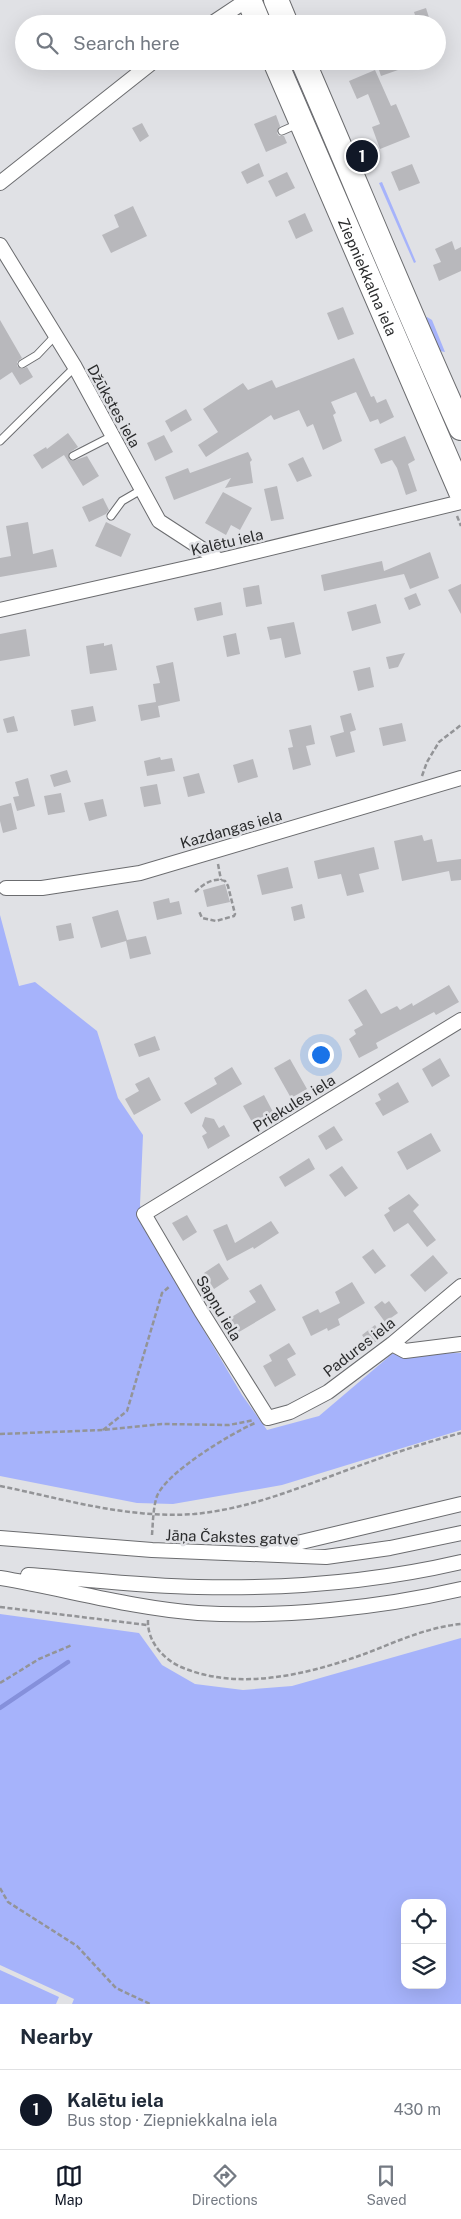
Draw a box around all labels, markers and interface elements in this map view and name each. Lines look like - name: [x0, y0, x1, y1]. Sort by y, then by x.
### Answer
- search box: [15, 15, 446, 70]
- icon: search: [33, 29, 61, 57]
- text: Search here: [73, 32, 180, 54]
- pin: 1: [346, 137, 378, 175]
- street label: Ziepniekkalna iela: [335, 215, 401, 338]
- street label: Džūkstes iela: [84, 362, 144, 450]
- street label: Kalētu iela: [189, 525, 265, 559]
- street label: Kazdangas iela: [178, 806, 284, 852]
- your location: [308, 1042, 334, 1068]
- street label: Priekules iela: [250, 1071, 338, 1135]
- street label: Sapņu iela: [193, 1272, 245, 1344]
- street label: Padures iela: [320, 1314, 398, 1380]
- street label: Jāņa Čakstes gatve: [165, 1526, 299, 1548]
- map controls: [401, 1899, 446, 1989]
- button: locate: [401, 1899, 446, 1944]
- button: layers: [401, 1944, 446, 1989]
- text: Nearby: [20, 2024, 93, 2049]
- text: Kalētu iela: [67, 2089, 164, 2111]
- text: 1: [33, 2100, 39, 2119]
- text: 430 m: [393, 2100, 441, 2119]
- text: Bus stop · Ziepniekkalna iela: [67, 2111, 277, 2130]
- tab: Map: [54, 2162, 83, 2208]
- tab: Directions: [192, 2162, 258, 2208]
- tab: Saved: [366, 2162, 407, 2208]

